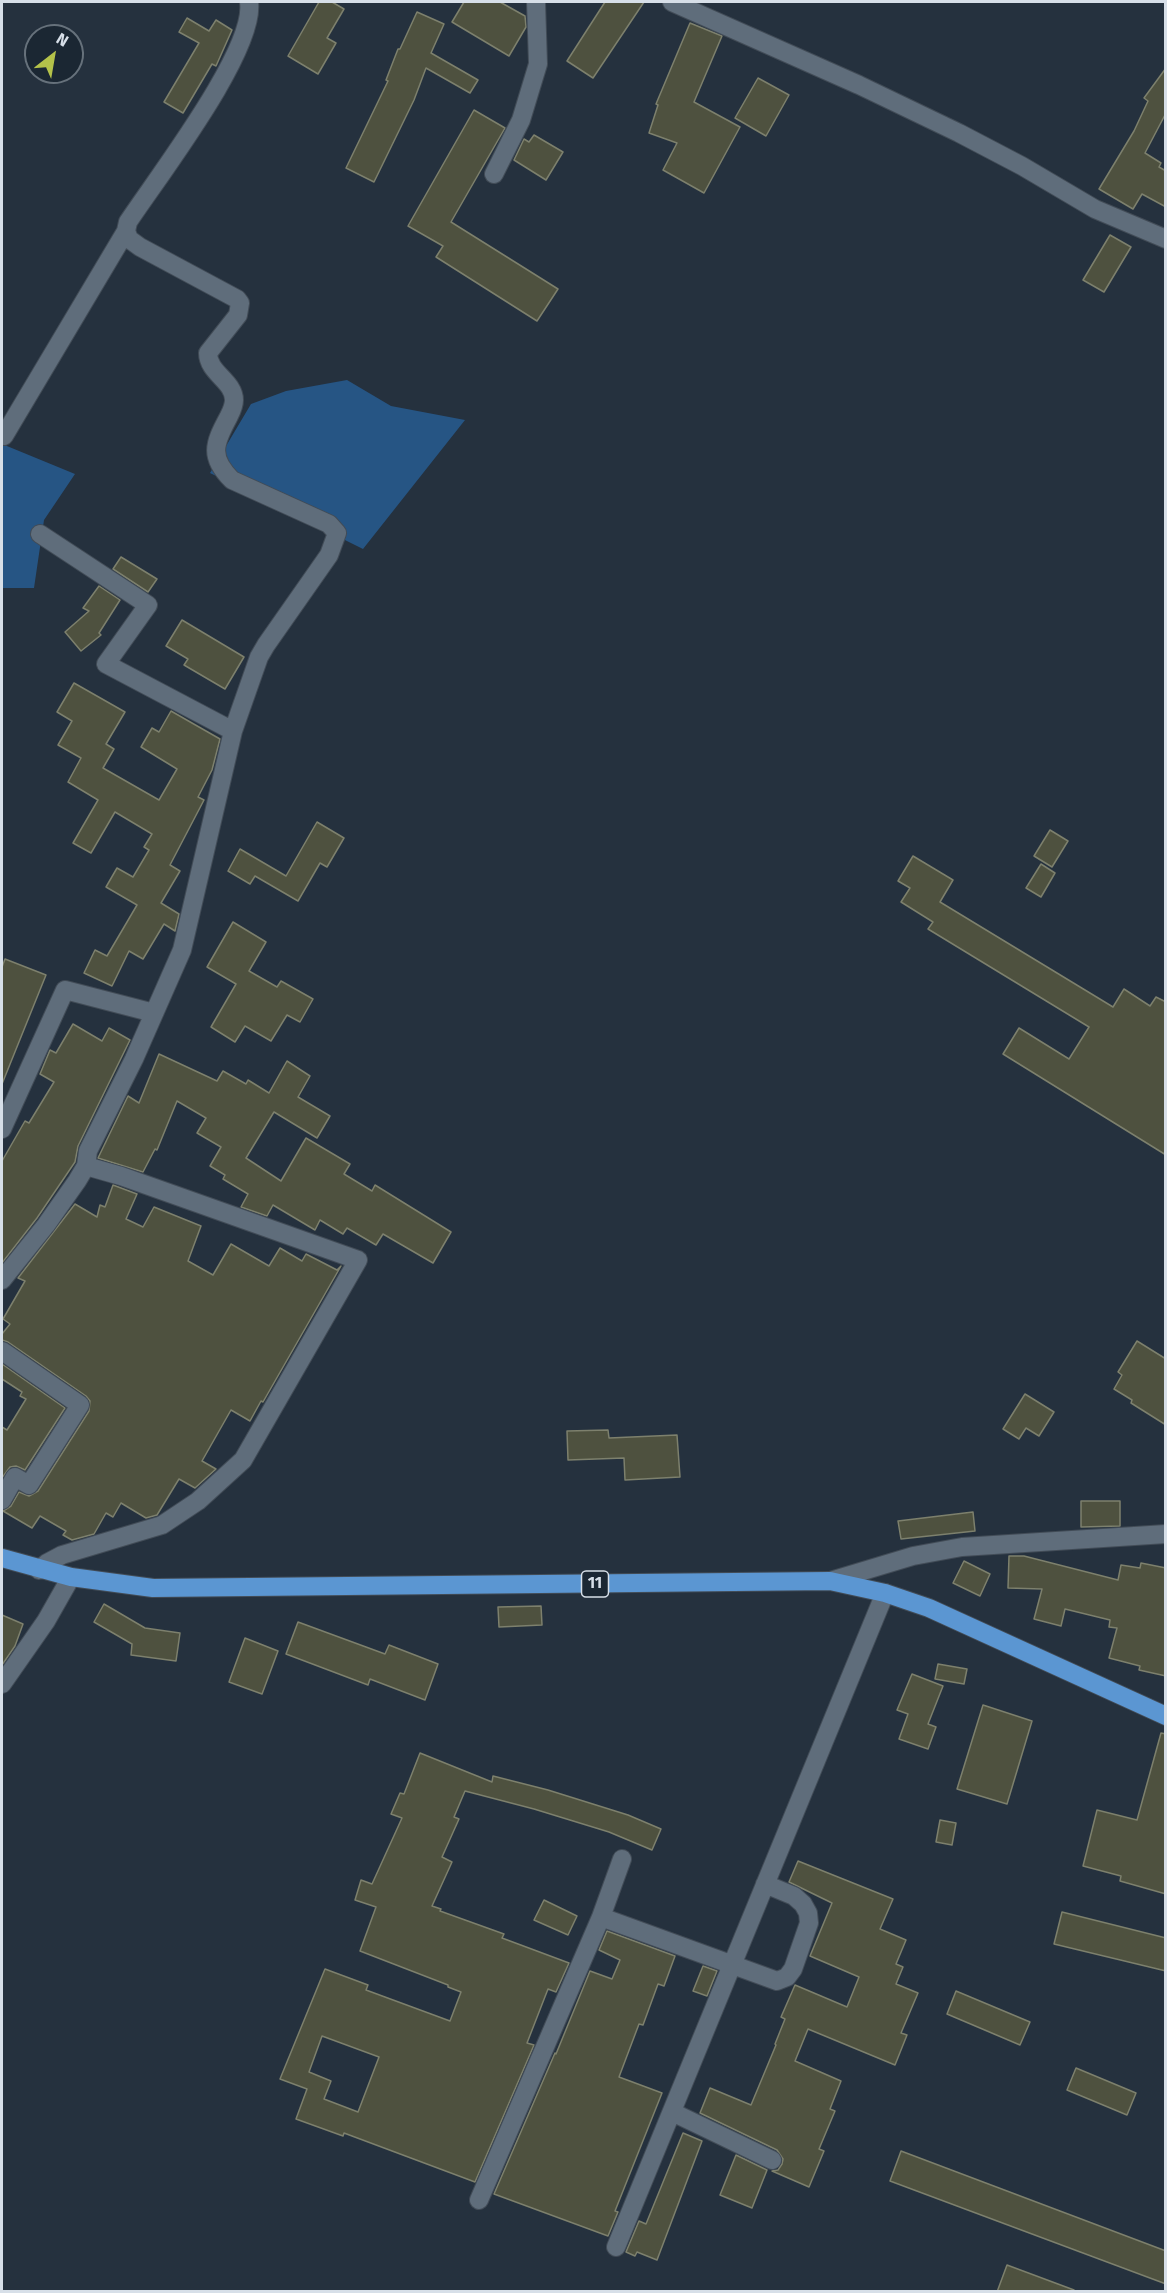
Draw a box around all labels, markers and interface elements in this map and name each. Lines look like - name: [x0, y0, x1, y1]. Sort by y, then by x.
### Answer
- north arrow: [24, 24, 84, 84]
- text: N: [53, 29, 72, 51]
- road number: 11: [582, 1571, 608, 1597]

